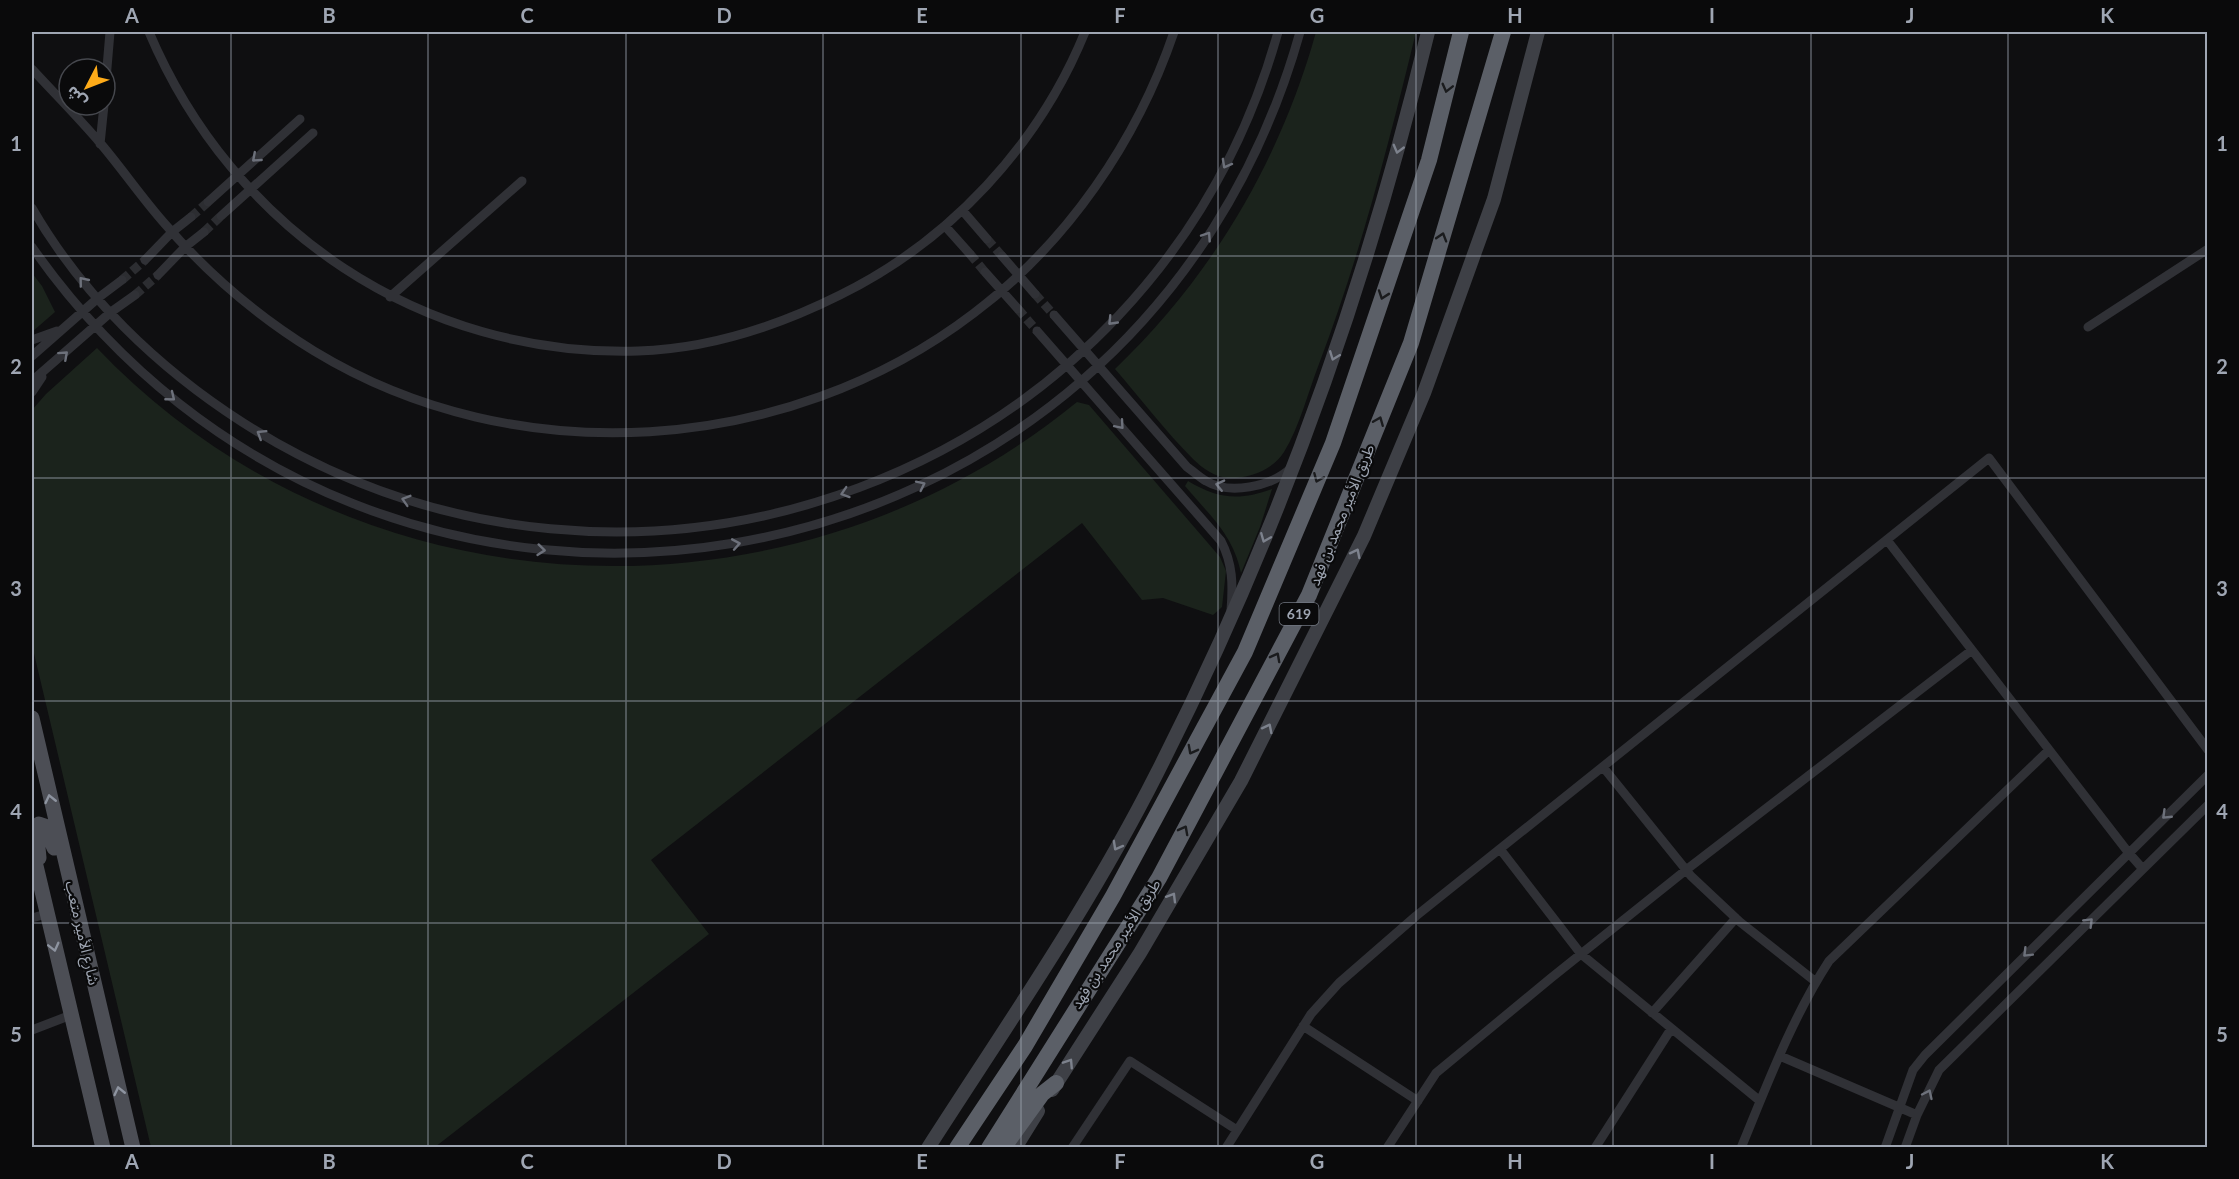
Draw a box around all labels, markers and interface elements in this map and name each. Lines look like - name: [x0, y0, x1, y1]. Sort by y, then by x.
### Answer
- text: A: [124, 3, 139, 27]
- text: B: [322, 3, 336, 27]
- text: C: [520, 3, 534, 27]
- text: D: [716, 3, 732, 27]
- text: E: [916, 3, 928, 27]
- text: F: [1114, 3, 1126, 27]
- text: G: [1310, 3, 1324, 27]
- text: H: [1507, 3, 1523, 27]
- text: I: [1709, 3, 1715, 27]
- text: J: [1906, 3, 1914, 27]
- text: K: [2100, 3, 2114, 27]
- north arrow: [57, 57, 117, 117]
- text: ش: [61, 82, 91, 112]
- one-way arrow: [1441, 83, 1454, 93]
- text: 1: [10, 131, 22, 155]
- text: 1: [2216, 131, 2228, 155]
- one-way arrow: [1392, 144, 1405, 154]
- one-way arrow: [252, 151, 263, 162]
- one-way arrow: [1222, 157, 1233, 168]
- one-way arrow: [1200, 232, 1211, 243]
- one-way arrow: [1435, 232, 1447, 243]
- one-way arrow: [79, 277, 90, 288]
- one-way arrow: [1378, 289, 1391, 300]
- one-way arrow: [1109, 314, 1120, 325]
- one-way arrow: [1329, 350, 1342, 360]
- one-way arrow: [57, 351, 68, 362]
- text: 2: [10, 354, 22, 378]
- text: 2: [2216, 354, 2228, 378]
- one-way arrow: [164, 390, 175, 401]
- one-way arrow: [1372, 417, 1384, 428]
- one-way arrow: [1112, 418, 1123, 429]
- one-way arrow: [257, 430, 267, 442]
- street label: طريق الأمير محمد بن فهد: [1305, 441, 1379, 589]
- one-way arrow: [1313, 472, 1325, 483]
- one-way arrow: [915, 480, 926, 492]
- one-way arrow: [1216, 480, 1226, 493]
- one-way arrow: [840, 486, 851, 498]
- one-way arrow: [401, 495, 412, 507]
- one-way arrow: [1260, 531, 1272, 542]
- one-way arrow: [731, 538, 740, 550]
- one-way arrow: [537, 543, 546, 556]
- one-way arrow: [1348, 549, 1360, 560]
- text: 3: [10, 576, 22, 600]
- text: 3: [2216, 576, 2228, 600]
- road number: 619: [1280, 603, 1318, 625]
- one-way arrow: [1269, 653, 1280, 664]
- one-way arrow: [1261, 723, 1272, 734]
- one-way arrow: [1188, 744, 1199, 754]
- one-way arrow: [45, 794, 58, 804]
- text: 4: [10, 799, 22, 823]
- text: 4: [2216, 799, 2228, 823]
- one-way arrow: [2162, 808, 2173, 819]
- one-way arrow: [1177, 825, 1189, 836]
- one-way arrow: [1113, 840, 1124, 850]
- street label: طريق الأمير محمد بن فهد: [1067, 875, 1165, 1013]
- street label: شارع الأمير متعب: [58, 879, 104, 988]
- one-way arrow: [1165, 893, 1177, 903]
- one-way arrow: [2082, 919, 2093, 930]
- one-way arrow: [47, 942, 60, 952]
- one-way arrow: [2024, 945, 2035, 956]
- text: 5: [10, 1022, 22, 1046]
- text: 5: [2216, 1022, 2228, 1046]
- one-way arrow: [1062, 1059, 1074, 1069]
- one-way arrow: [114, 1086, 127, 1096]
- one-way arrow: [1920, 1089, 1932, 1100]
- text: A: [124, 1149, 139, 1173]
- text: B: [322, 1149, 336, 1173]
- text: C: [520, 1149, 534, 1173]
- text: D: [716, 1149, 732, 1173]
- text: E: [916, 1149, 928, 1173]
- text: F: [1114, 1149, 1126, 1173]
- text: G: [1310, 1149, 1324, 1173]
- text: H: [1507, 1149, 1523, 1173]
- text: I: [1709, 1149, 1715, 1173]
- text: J: [1906, 1149, 1914, 1173]
- text: K: [2100, 1149, 2114, 1173]

